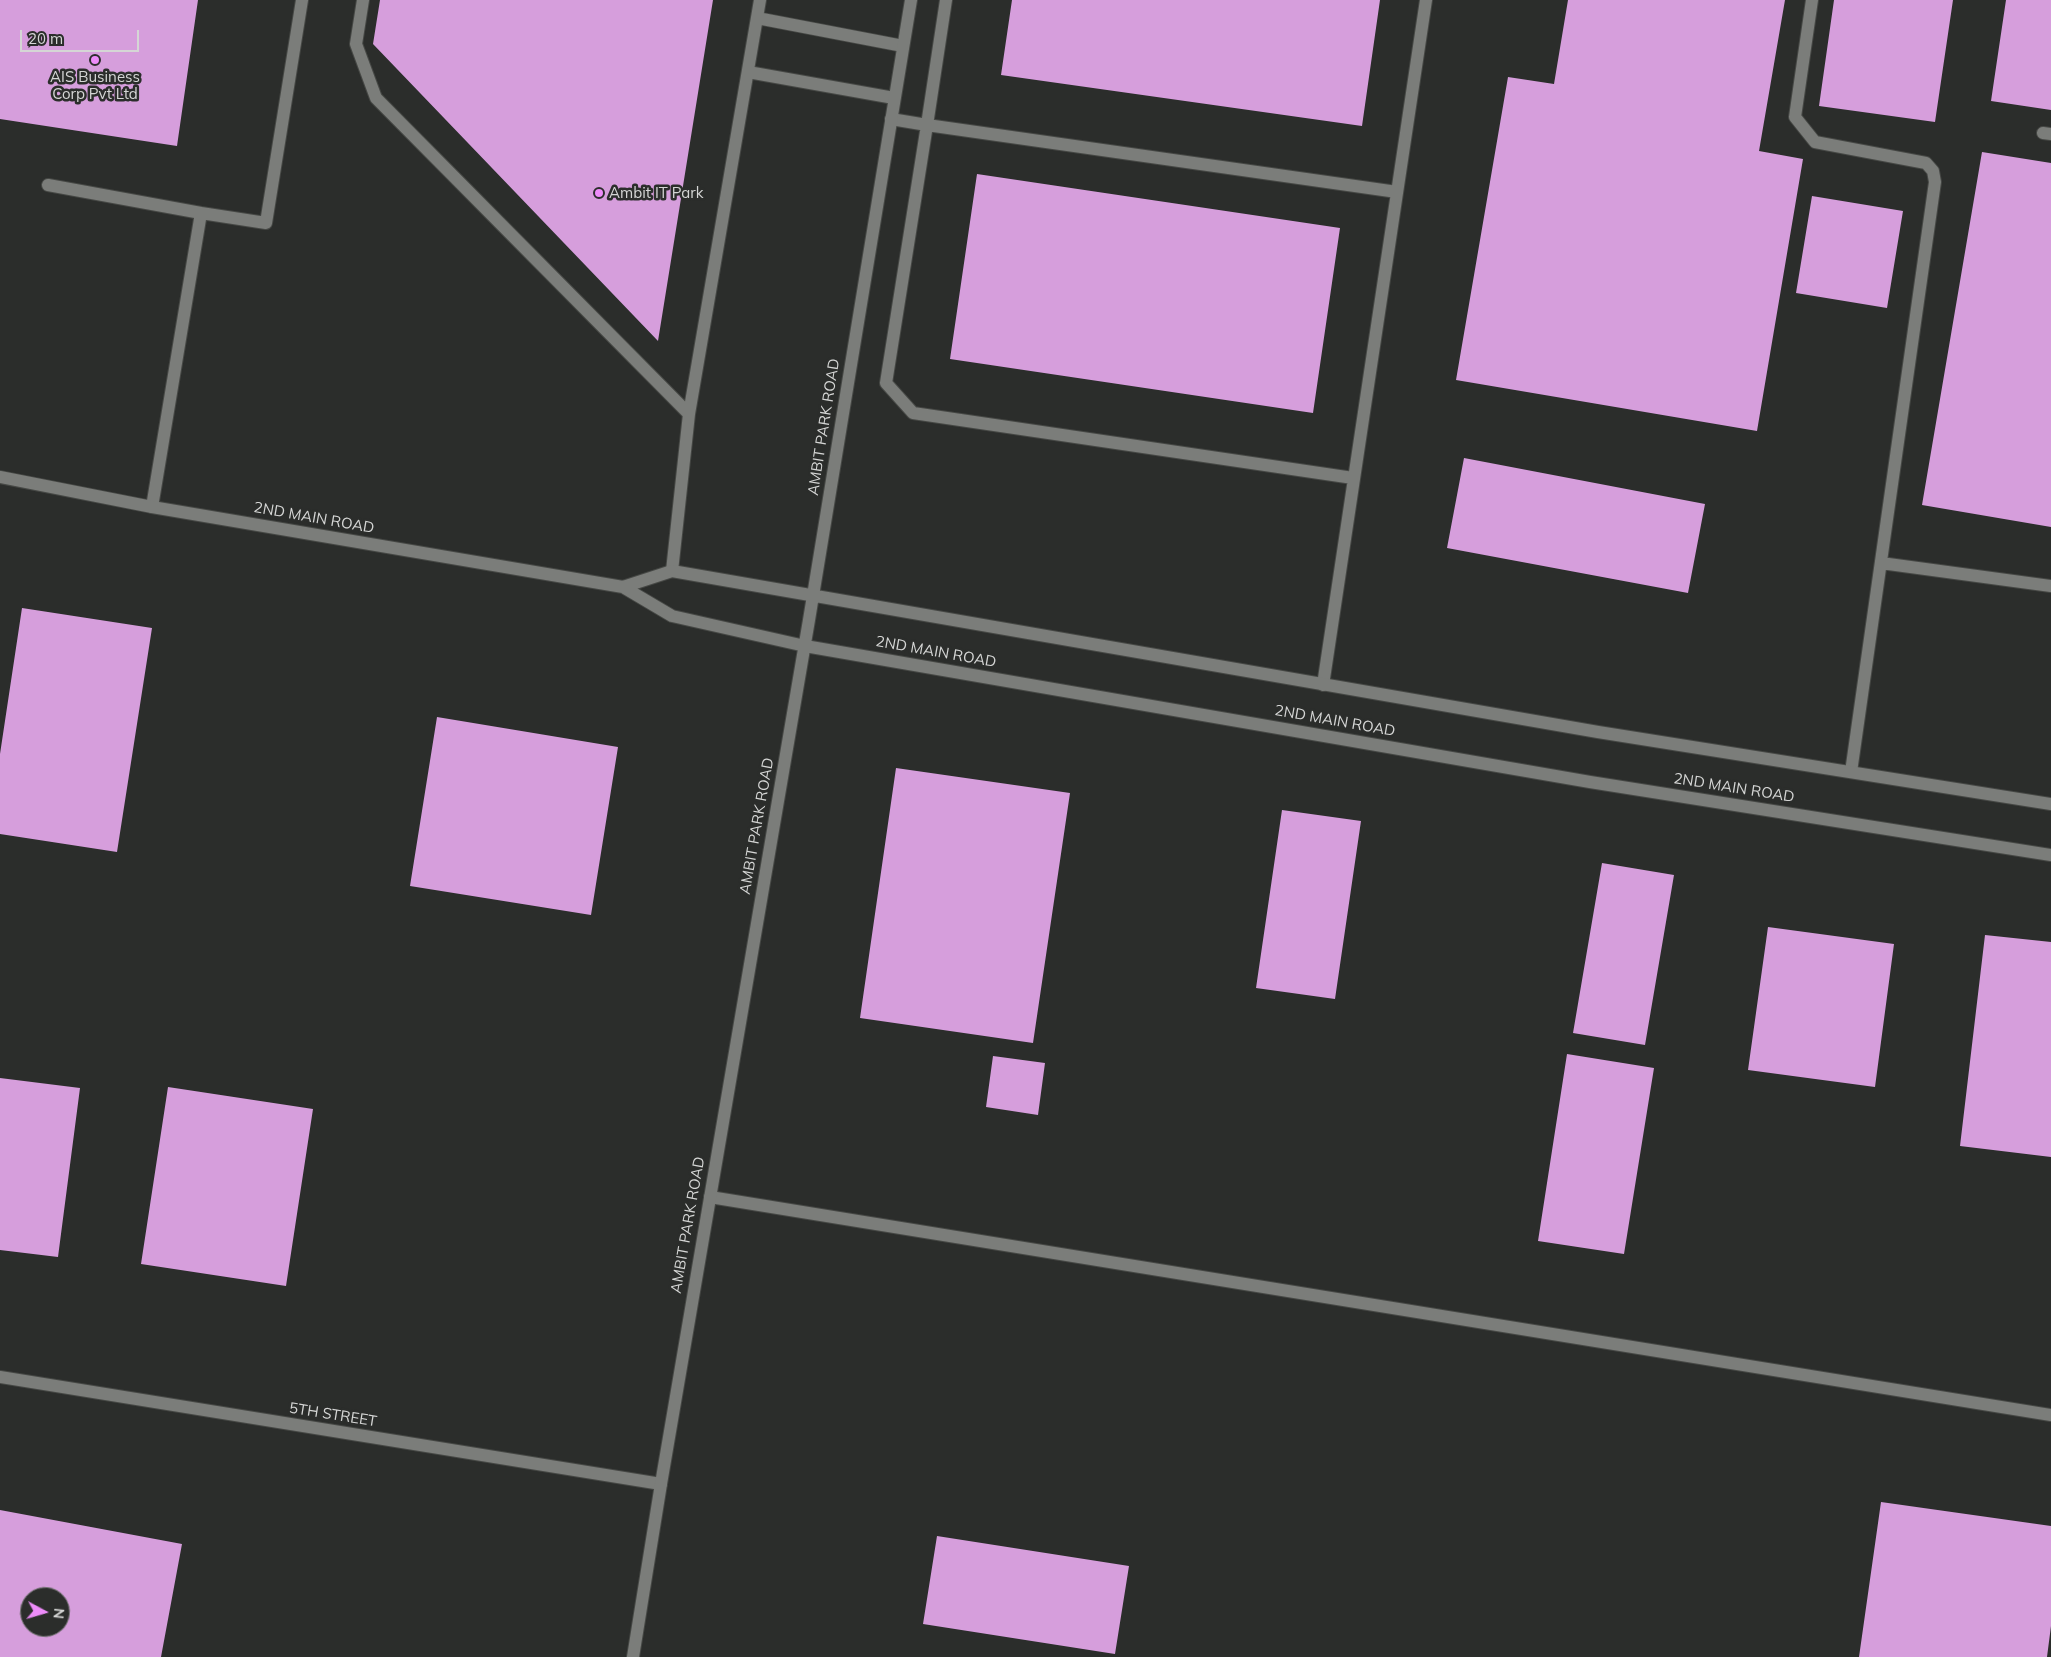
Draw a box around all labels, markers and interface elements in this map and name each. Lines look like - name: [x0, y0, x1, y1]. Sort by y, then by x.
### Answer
- scale bar: [22, 20, 141, 52]
- text: 20 m: [28, 29, 63, 48]
- marker: AIS Business Corp Pvt Ltd: [89, 54, 101, 66]
- place label: AIS Business Corp Pvt Ltd: [50, 68, 140, 103]
- place label: Ambit IT Park: [609, 184, 703, 202]
- marker: Ambit IT Park: [593, 187, 605, 199]
- street label: AMBIT PARK ROAD: [804, 357, 844, 497]
- street label: 2ND MAIN ROAD: [252, 499, 376, 537]
- street label: 2ND MAIN ROAD: [874, 633, 998, 671]
- street label: 2ND MAIN ROAD: [1273, 702, 1397, 740]
- street label: AMBIT PARK ROAD: [736, 756, 778, 896]
- street label: 2ND MAIN ROAD: [1672, 770, 1796, 806]
- street label: AMBIT PARK ROAD: [667, 1155, 709, 1295]
- street label: 5TH STREET: [288, 1399, 378, 1431]
- north arrow: [20, 1587, 70, 1637]
- text: N: [49, 1607, 68, 1620]

